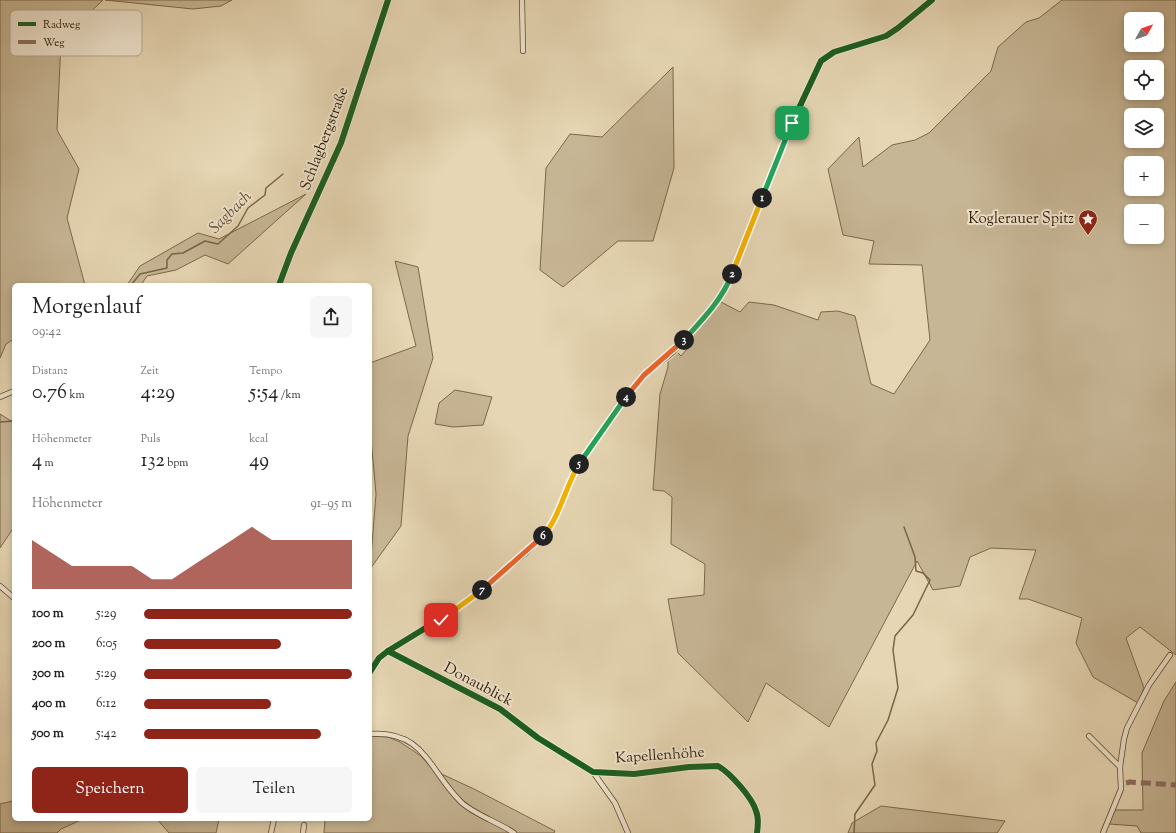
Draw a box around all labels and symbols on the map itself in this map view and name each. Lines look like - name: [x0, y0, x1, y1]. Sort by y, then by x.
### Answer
- legend: [10, 10, 142, 56]
- north arrow: [1124, 12, 1164, 52]
- text: Radweg: [43, 17, 81, 33]
- text: Weg: [43, 35, 65, 51]
- street label: Schlagbergstraße: [296, 84, 354, 194]
- pin: [775, 106, 809, 140]
- water label: Sagbach: [204, 186, 258, 240]
- pin: 1: [752, 188, 772, 208]
- place icon: Koglerauer Spitz: [1077, 208, 1099, 236]
- place label: Koglerauer Spitz: [968, 209, 1074, 230]
- pin: 2: [722, 264, 742, 284]
- pin: 3: [674, 330, 694, 350]
- pin: 4: [616, 387, 636, 407]
- pin: 5: [569, 454, 589, 474]
- pin: 6: [533, 526, 553, 546]
- pin: 7: [472, 580, 492, 600]
- pin: [424, 603, 458, 637]
- street label: Donaublick: [440, 658, 516, 712]
- street label: Kapellenhöhe: [615, 742, 705, 770]

